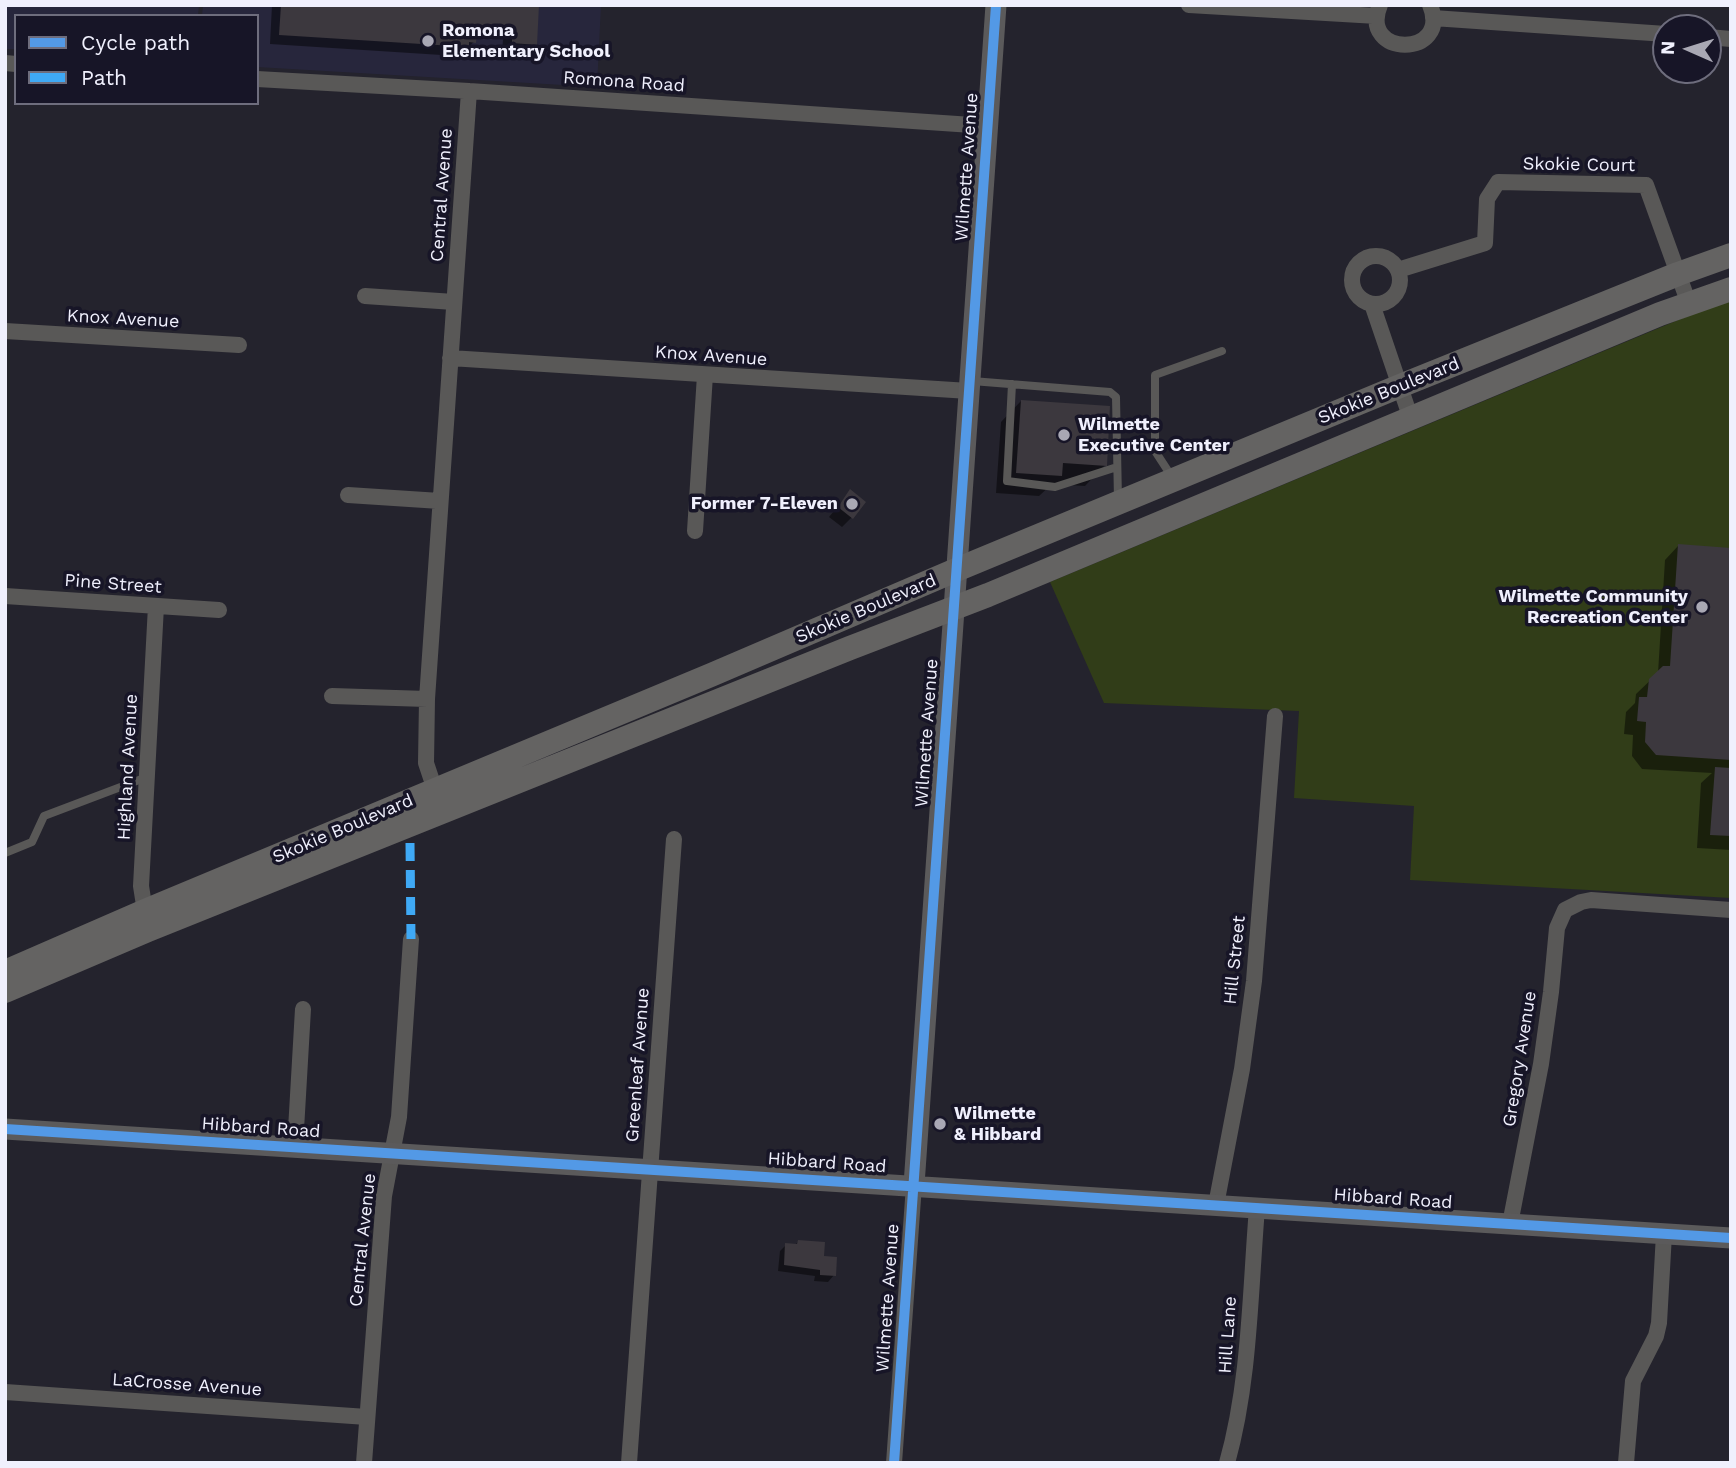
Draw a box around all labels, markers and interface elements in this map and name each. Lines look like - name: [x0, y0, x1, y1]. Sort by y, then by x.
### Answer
- legend: [14, 14, 259, 105]
- north arrow: [1652, 14, 1722, 84]
- place label: Romona Elementary School: [442, 20, 610, 62]
- text: Cycle path: [81, 30, 190, 55]
- marker: Romona Elementary School: [420, 33, 436, 49]
- text: N: [1656, 40, 1679, 56]
- text: Path: [81, 65, 127, 90]
- street label: Romona Road: [562, 67, 686, 97]
- street label: Wilmette Avenue: [951, 92, 983, 242]
- street label: Central Avenue: [427, 127, 457, 263]
- street label: Skokie Court: [1523, 153, 1635, 177]
- street label: Knox Avenue: [66, 305, 180, 333]
- street label: Knox Avenue: [654, 341, 768, 371]
- street label: Skokie Boulevard: [1315, 353, 1463, 429]
- place label: Wilmette Executive Center: [1078, 414, 1230, 457]
- marker: Wilmette Executive Center: [1056, 427, 1072, 443]
- place label: Former 7-Eleven: [691, 493, 838, 515]
- marker: Former 7-Eleven: [844, 496, 860, 512]
- street label: Pine Street: [64, 570, 162, 598]
- street label: Skokie Boulevard: [792, 570, 940, 648]
- place label: Wilmette Community Recreation Center: [1499, 586, 1688, 628]
- marker: Wilmette Community Recreation Center: [1694, 599, 1710, 615]
- street label: Wilmette Avenue: [911, 658, 943, 808]
- street label: Highland Avenue: [113, 693, 143, 841]
- street label: Skokie Boulevard: [269, 790, 417, 868]
- street label: Hill Street: [1220, 914, 1250, 1006]
- street label: Greenleaf Avenue: [622, 987, 654, 1143]
- street label: Gregory Avenue: [1499, 990, 1541, 1128]
- place label: Wilmette & Hibbard: [954, 1103, 1041, 1146]
- street label: Hibbard Road: [201, 1113, 321, 1143]
- marker: Wilmette & Hibbard: [932, 1116, 948, 1132]
- street label: Hibbard Road: [767, 1148, 887, 1178]
- street label: Central Avenue: [345, 1172, 381, 1308]
- street label: Hibbard Road: [1333, 1184, 1453, 1214]
- street label: Wilmette Avenue: [872, 1223, 904, 1373]
- street label: Hill Lane: [1215, 1296, 1241, 1374]
- street label: LaCrosse Avenue: [111, 1369, 263, 1401]

